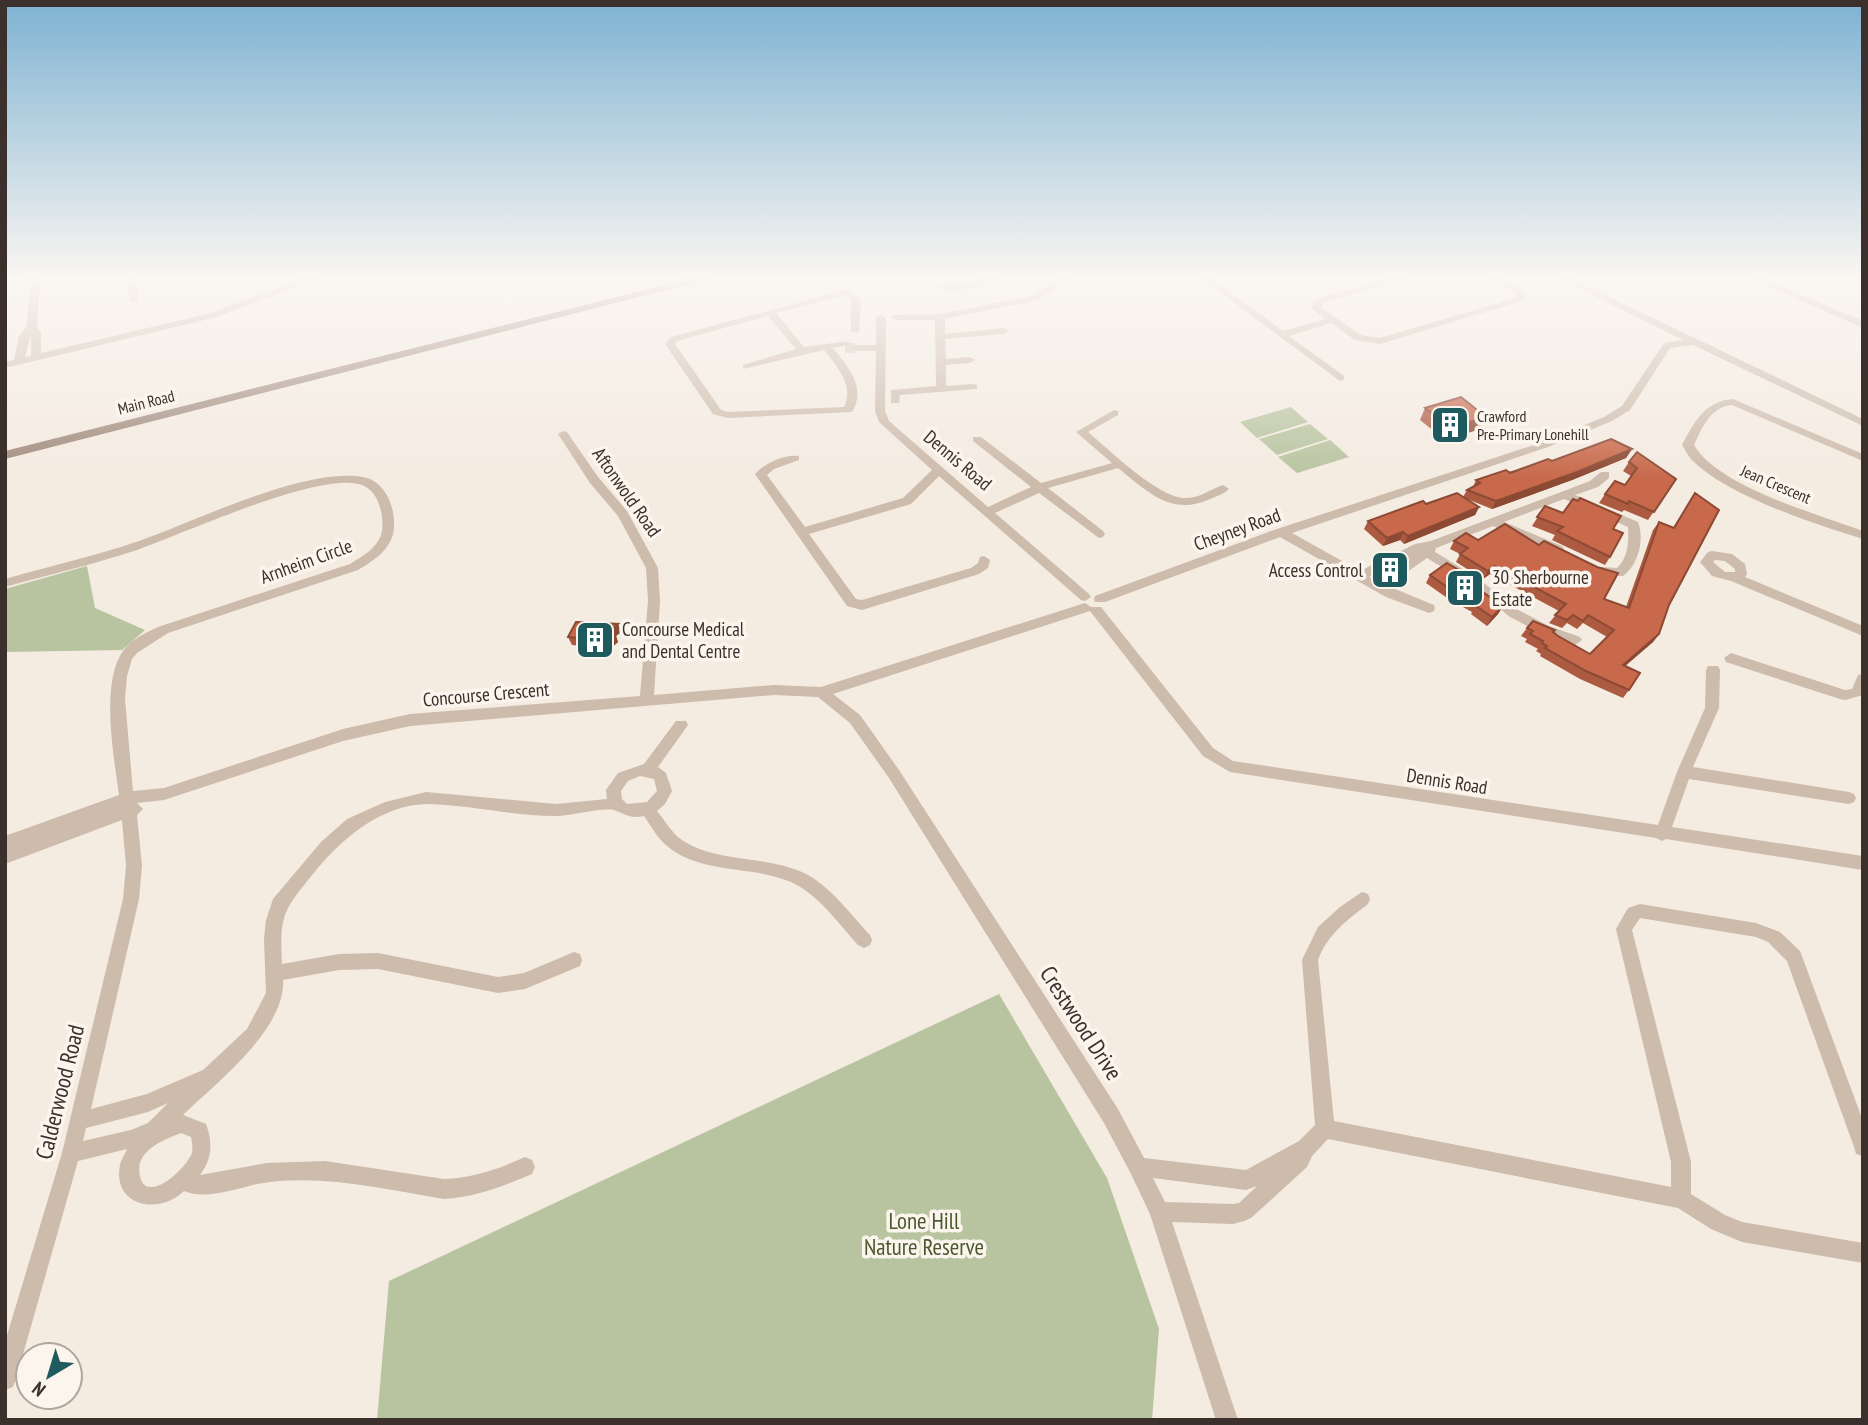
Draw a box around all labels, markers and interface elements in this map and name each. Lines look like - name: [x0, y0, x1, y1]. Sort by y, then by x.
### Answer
- street label: Main Road: [116, 385, 177, 419]
- building icon: Crawford Pre-Primary Lonehill: [1429, 404, 1471, 446]
- place label: Crawford Pre-Primary Lonehill: [1477, 406, 1589, 444]
- street label: Dennis Road: [919, 425, 997, 495]
- street label: Aftonwold Road: [587, 443, 667, 541]
- street label: Jean Crescent: [1737, 460, 1815, 508]
- street label: Cheyney Road: [1190, 502, 1284, 556]
- street label: Arnheim Circle: [257, 533, 356, 589]
- building icon: Access Control: [1369, 549, 1411, 591]
- place label: Access Control: [1269, 558, 1364, 582]
- place label: 30 Sherbourne Estate: [1492, 565, 1589, 611]
- building icon: 30 Sherbourne Estate: [1444, 567, 1486, 609]
- place label: Concourse Medical and Dental Centre: [622, 617, 745, 663]
- building icon: Concourse Medical and Dental Centre: [574, 619, 616, 661]
- street label: Concourse Crescent: [422, 676, 551, 711]
- street label: Dennis Road: [1405, 763, 1489, 799]
- street label: Crestwood Drive: [1034, 960, 1129, 1085]
- street label: Calderwood Road: [29, 1021, 90, 1162]
- park label: Lone Hill Nature Reserve: [864, 1206, 984, 1261]
- north arrow: [14, 1341, 84, 1411]
- text: N: [27, 1377, 50, 1402]

